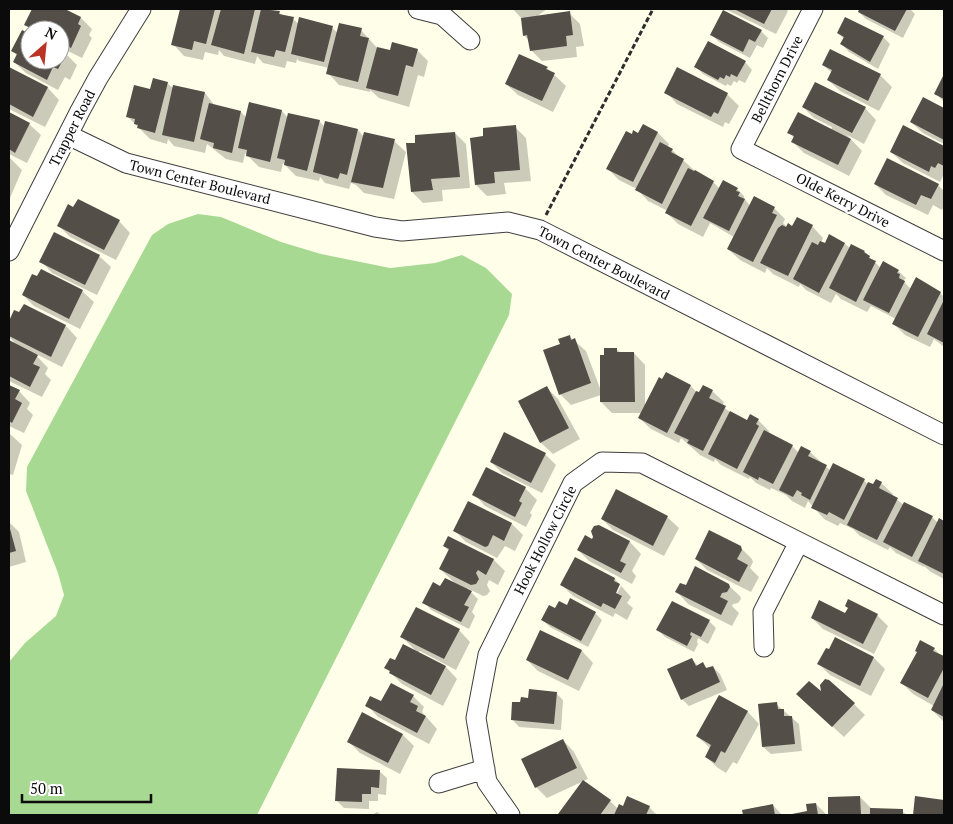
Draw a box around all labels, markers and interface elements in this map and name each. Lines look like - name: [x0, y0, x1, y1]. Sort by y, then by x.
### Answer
- north arrow: [20, 20, 70, 70]
- text: N: [42, 22, 61, 44]
- street label: Bellthorn Drive: [746, 32, 807, 126]
- street label: Trapper Road: [44, 86, 99, 169]
- street label: Town Center Boulevard: [127, 155, 273, 208]
- street label: Olde Kerry Drive: [793, 168, 893, 231]
- street label: Town Center Boulevard: [535, 221, 673, 304]
- street label: Hook Hollow Circle: [509, 482, 580, 598]
- scale bar: [22, 772, 151, 804]
- text: 50 m: [30, 778, 63, 798]

